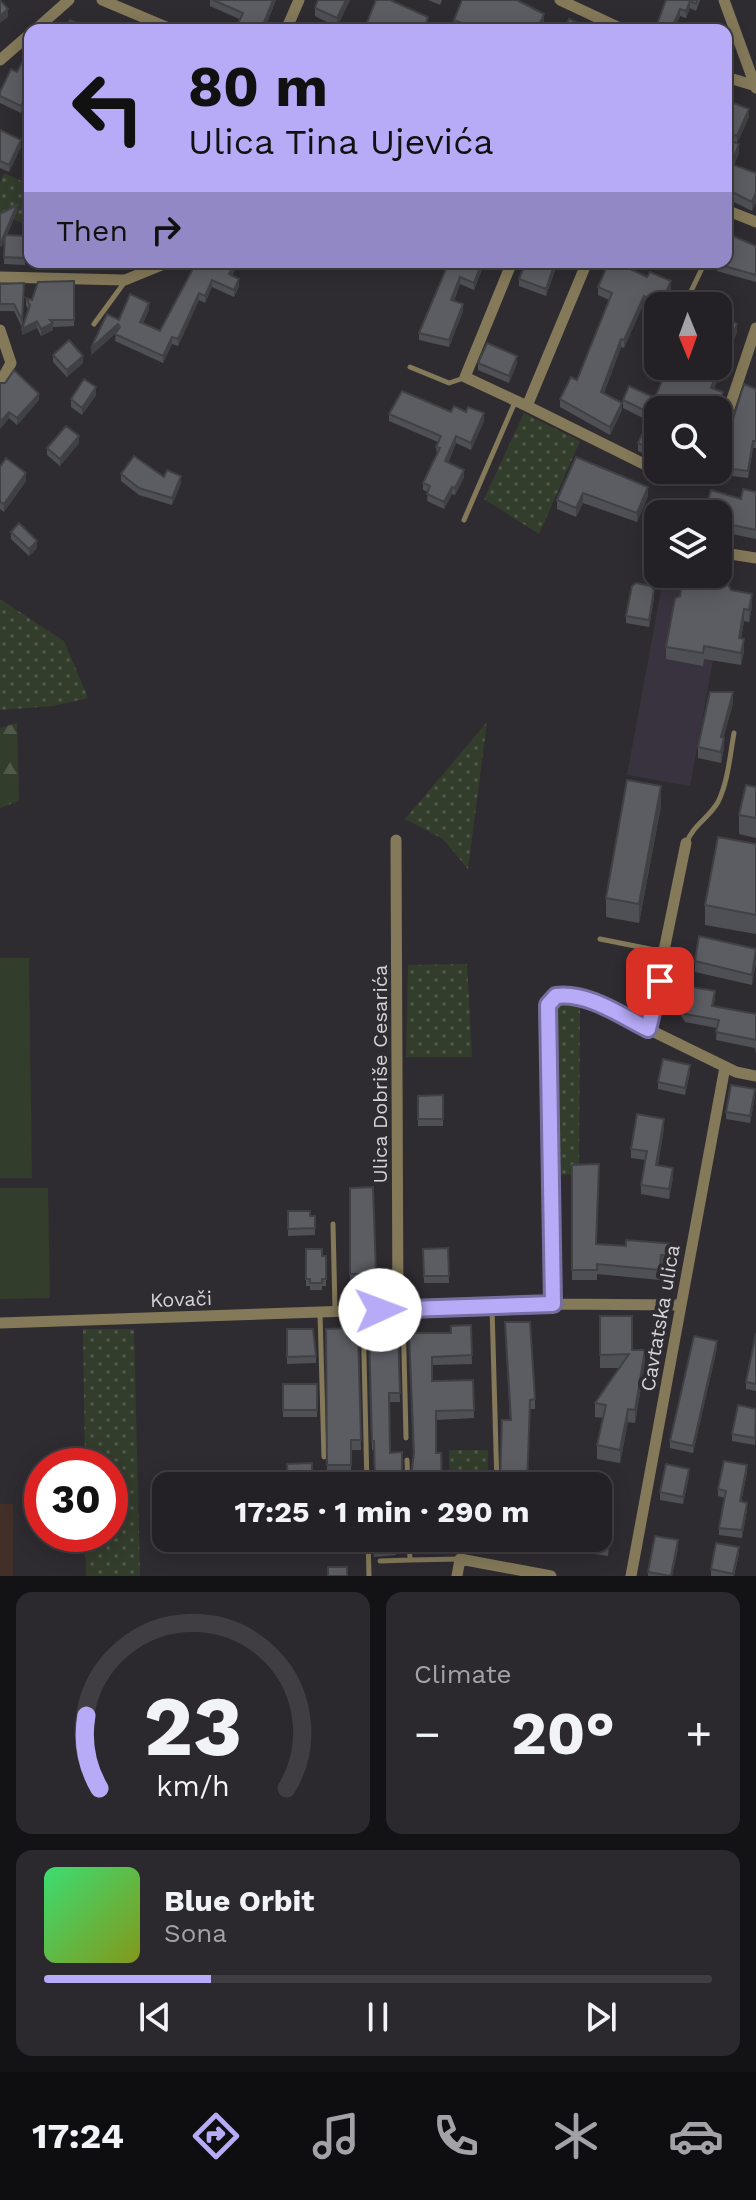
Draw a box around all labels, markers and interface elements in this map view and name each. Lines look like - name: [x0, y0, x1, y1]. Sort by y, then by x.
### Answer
- text: 80 m: [188, 54, 328, 120]
- icon: left: [56, 56, 160, 160]
- text: Ulica Tina Ujevića: [188, 121, 494, 163]
- icon: right: [144, 208, 188, 252]
- text: Then: [56, 213, 128, 248]
- north arrow: [644, 292, 732, 380]
- map controls: [644, 292, 732, 588]
- button: search: [644, 396, 732, 484]
- button: layers: [644, 500, 732, 588]
- pin: [626, 947, 694, 1015]
- icon: arrive: [638, 959, 682, 1003]
- street label: Ulica Dobriše Cesarića: [368, 965, 392, 1183]
- street label: Cavtatska ulica: [635, 1243, 685, 1393]
- position arrow: [338, 1268, 422, 1352]
- street label: Kovači: [149, 1286, 213, 1312]
- speed limit sign: 30: [24, 1448, 128, 1552]
- text: 17:25 · 1 min · 290 m: [234, 1494, 530, 1529]
- text: Climate: [414, 1659, 512, 1689]
- text: 23: [144, 1678, 242, 1775]
- text: 20°: [511, 1698, 615, 1769]
- text: −: [414, 1708, 441, 1760]
- text: +: [685, 1708, 712, 1760]
- text: km/h: [156, 1769, 230, 1803]
- text: Blue Orbit: [164, 1883, 314, 1918]
- text: Sona: [164, 1918, 227, 1948]
- icon: previous: [133, 1995, 177, 2039]
- icon: pause: [356, 1995, 400, 2039]
- icon: next: [579, 1995, 623, 2039]
- icon: directions: [188, 2108, 244, 2164]
- icon: music: [308, 2108, 364, 2164]
- icon: phone: [428, 2108, 484, 2164]
- icon: climate: [548, 2108, 604, 2164]
- icon: car: [668, 2108, 724, 2164]
- text: 17:24: [32, 2115, 124, 2157]

